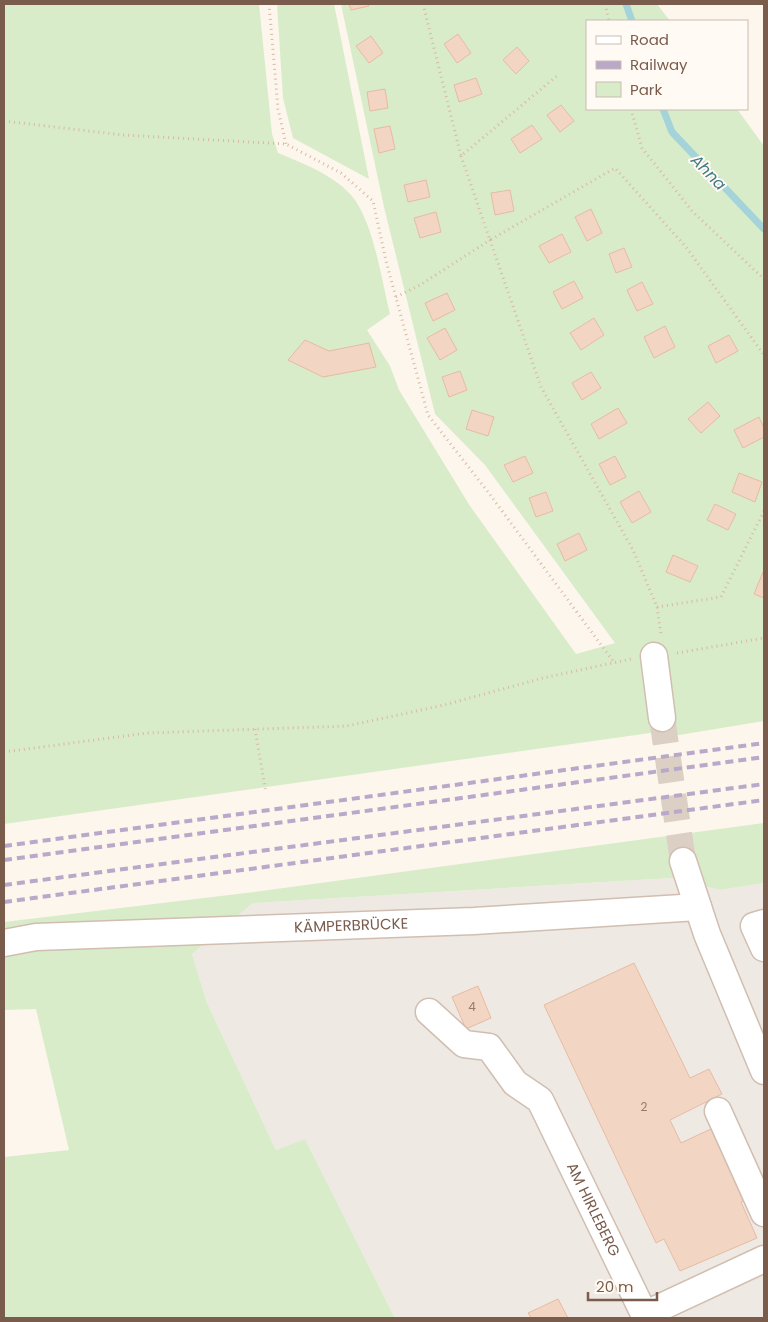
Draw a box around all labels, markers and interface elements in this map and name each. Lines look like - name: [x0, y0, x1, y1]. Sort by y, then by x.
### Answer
- legend: [586, 20, 748, 110]
- text: Road: [630, 29, 669, 50]
- text: Railway: [630, 54, 688, 75]
- text: Park: [630, 79, 662, 100]
- water label: Ahna: [685, 148, 732, 196]
- street label: KÄMPERBRÜCKE: [294, 912, 409, 938]
- house number: 4: [468, 998, 476, 1015]
- house number: 2: [641, 1098, 648, 1115]
- street label: AM HIRLEBERG: [562, 1159, 626, 1260]
- scale bar: [588, 1270, 657, 1302]
- text: 20 m: [596, 1276, 634, 1297]

